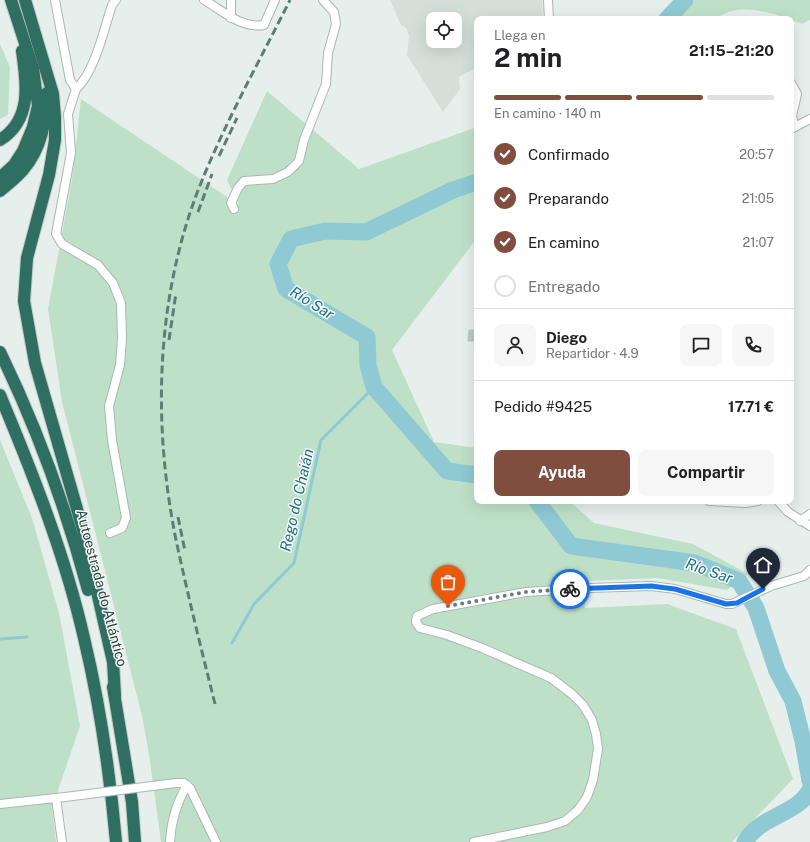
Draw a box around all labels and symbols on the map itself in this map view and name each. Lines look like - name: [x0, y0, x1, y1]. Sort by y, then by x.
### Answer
- water label: Río Sar: [287, 283, 338, 323]
- water label: Rego do Chaián: [276, 447, 317, 553]
- street label: Autoestrada do Atlántico: [73, 508, 131, 668]
- pin: [746, 548, 780, 589]
- water label: Río Sar: [683, 555, 735, 587]
- pin: [431, 565, 465, 606]
- courier: [550, 569, 590, 609]

